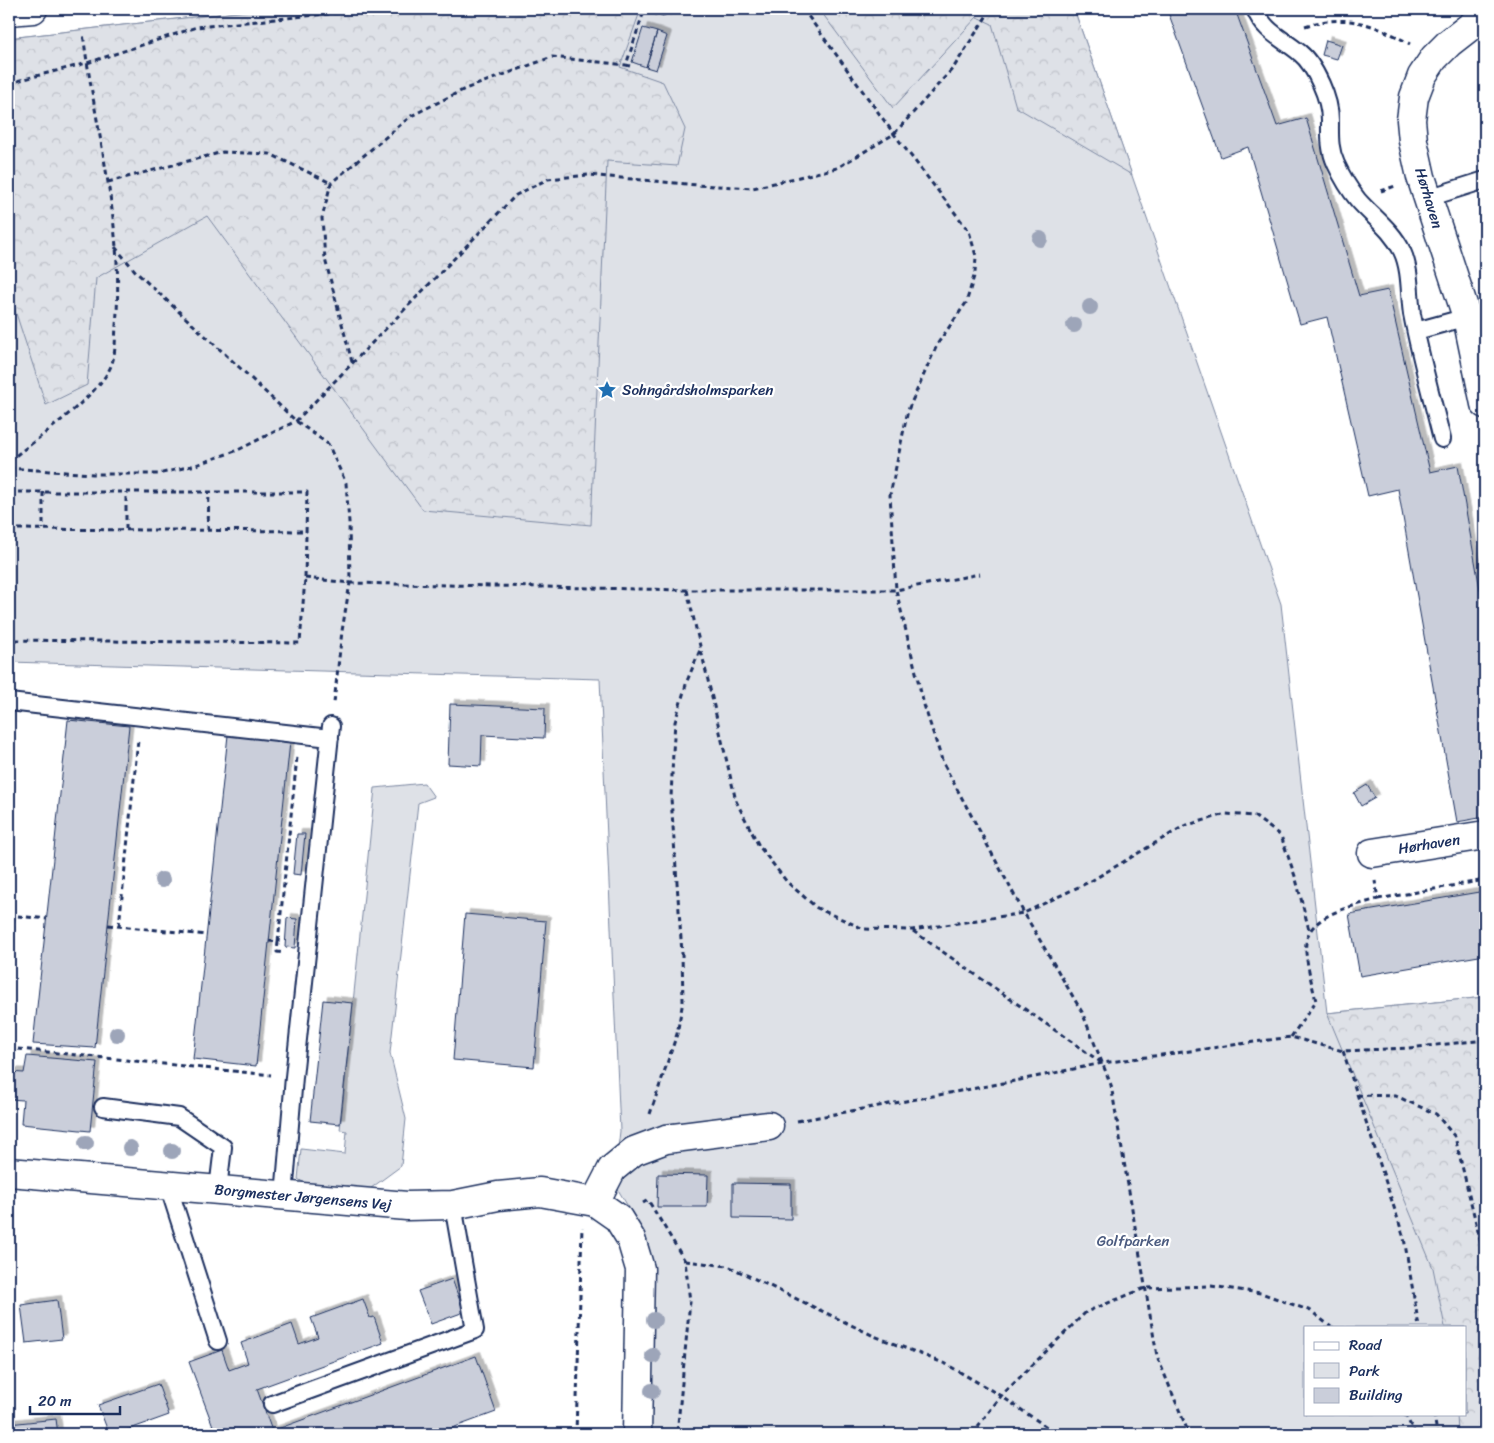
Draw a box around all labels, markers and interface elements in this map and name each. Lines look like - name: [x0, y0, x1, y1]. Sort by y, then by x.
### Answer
- street label: Hørhaven: [1407, 164, 1451, 232]
- place label: Sohngårdsholmsparken: [622, 377, 773, 403]
- place icon: Sohngårdsholmsparken: [596, 379, 618, 401]
- street label: Hørhaven: [1396, 826, 1462, 862]
- street label: Borgmester Jørgensens Vej: [213, 1176, 393, 1218]
- park label: Golfparken: [1097, 1228, 1169, 1254]
- legend: [1304, 1326, 1466, 1416]
- text: Road: [1349, 1332, 1382, 1358]
- text: Park: [1349, 1358, 1380, 1384]
- text: Building: [1349, 1382, 1403, 1408]
- scale bar: [30, 1383, 120, 1415]
- text: 20 m: [38, 1388, 72, 1414]

